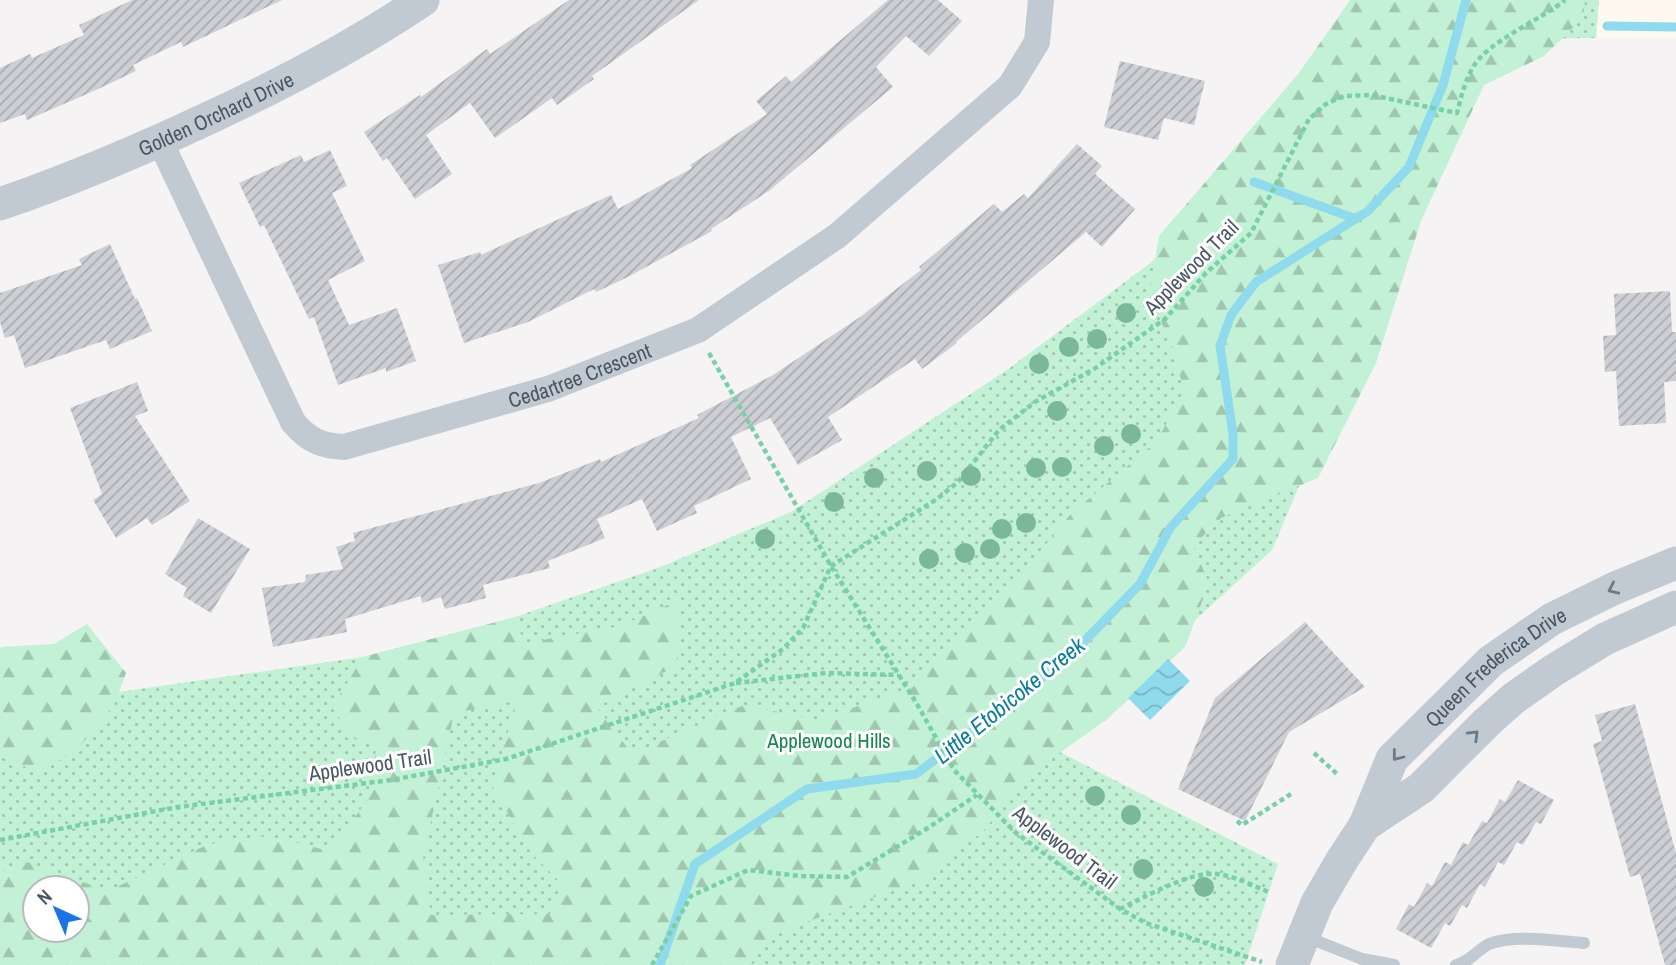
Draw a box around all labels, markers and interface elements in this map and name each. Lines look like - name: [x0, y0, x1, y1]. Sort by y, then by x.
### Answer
- street label: Golden Orchard Drive: [134, 64, 298, 163]
- street label: Applewood Trail: [1136, 213, 1245, 322]
- street label: Cedartree Crescent: [505, 335, 655, 414]
- one-way arrow: [1608, 581, 1620, 595]
- street label: Queen Frederica Drive: [1418, 600, 1571, 733]
- water label: Little Etobicoke Creek: [927, 629, 1092, 770]
- park label: Applewood Hills: [766, 726, 891, 755]
- one-way arrow: [1465, 730, 1478, 743]
- street label: Applewood Trail: [306, 742, 433, 788]
- one-way arrow: [1392, 749, 1405, 761]
- street label: Applewood Trail: [1006, 798, 1123, 896]
- north arrow: [21, 874, 91, 944]
- text: N: [31, 884, 57, 910]

